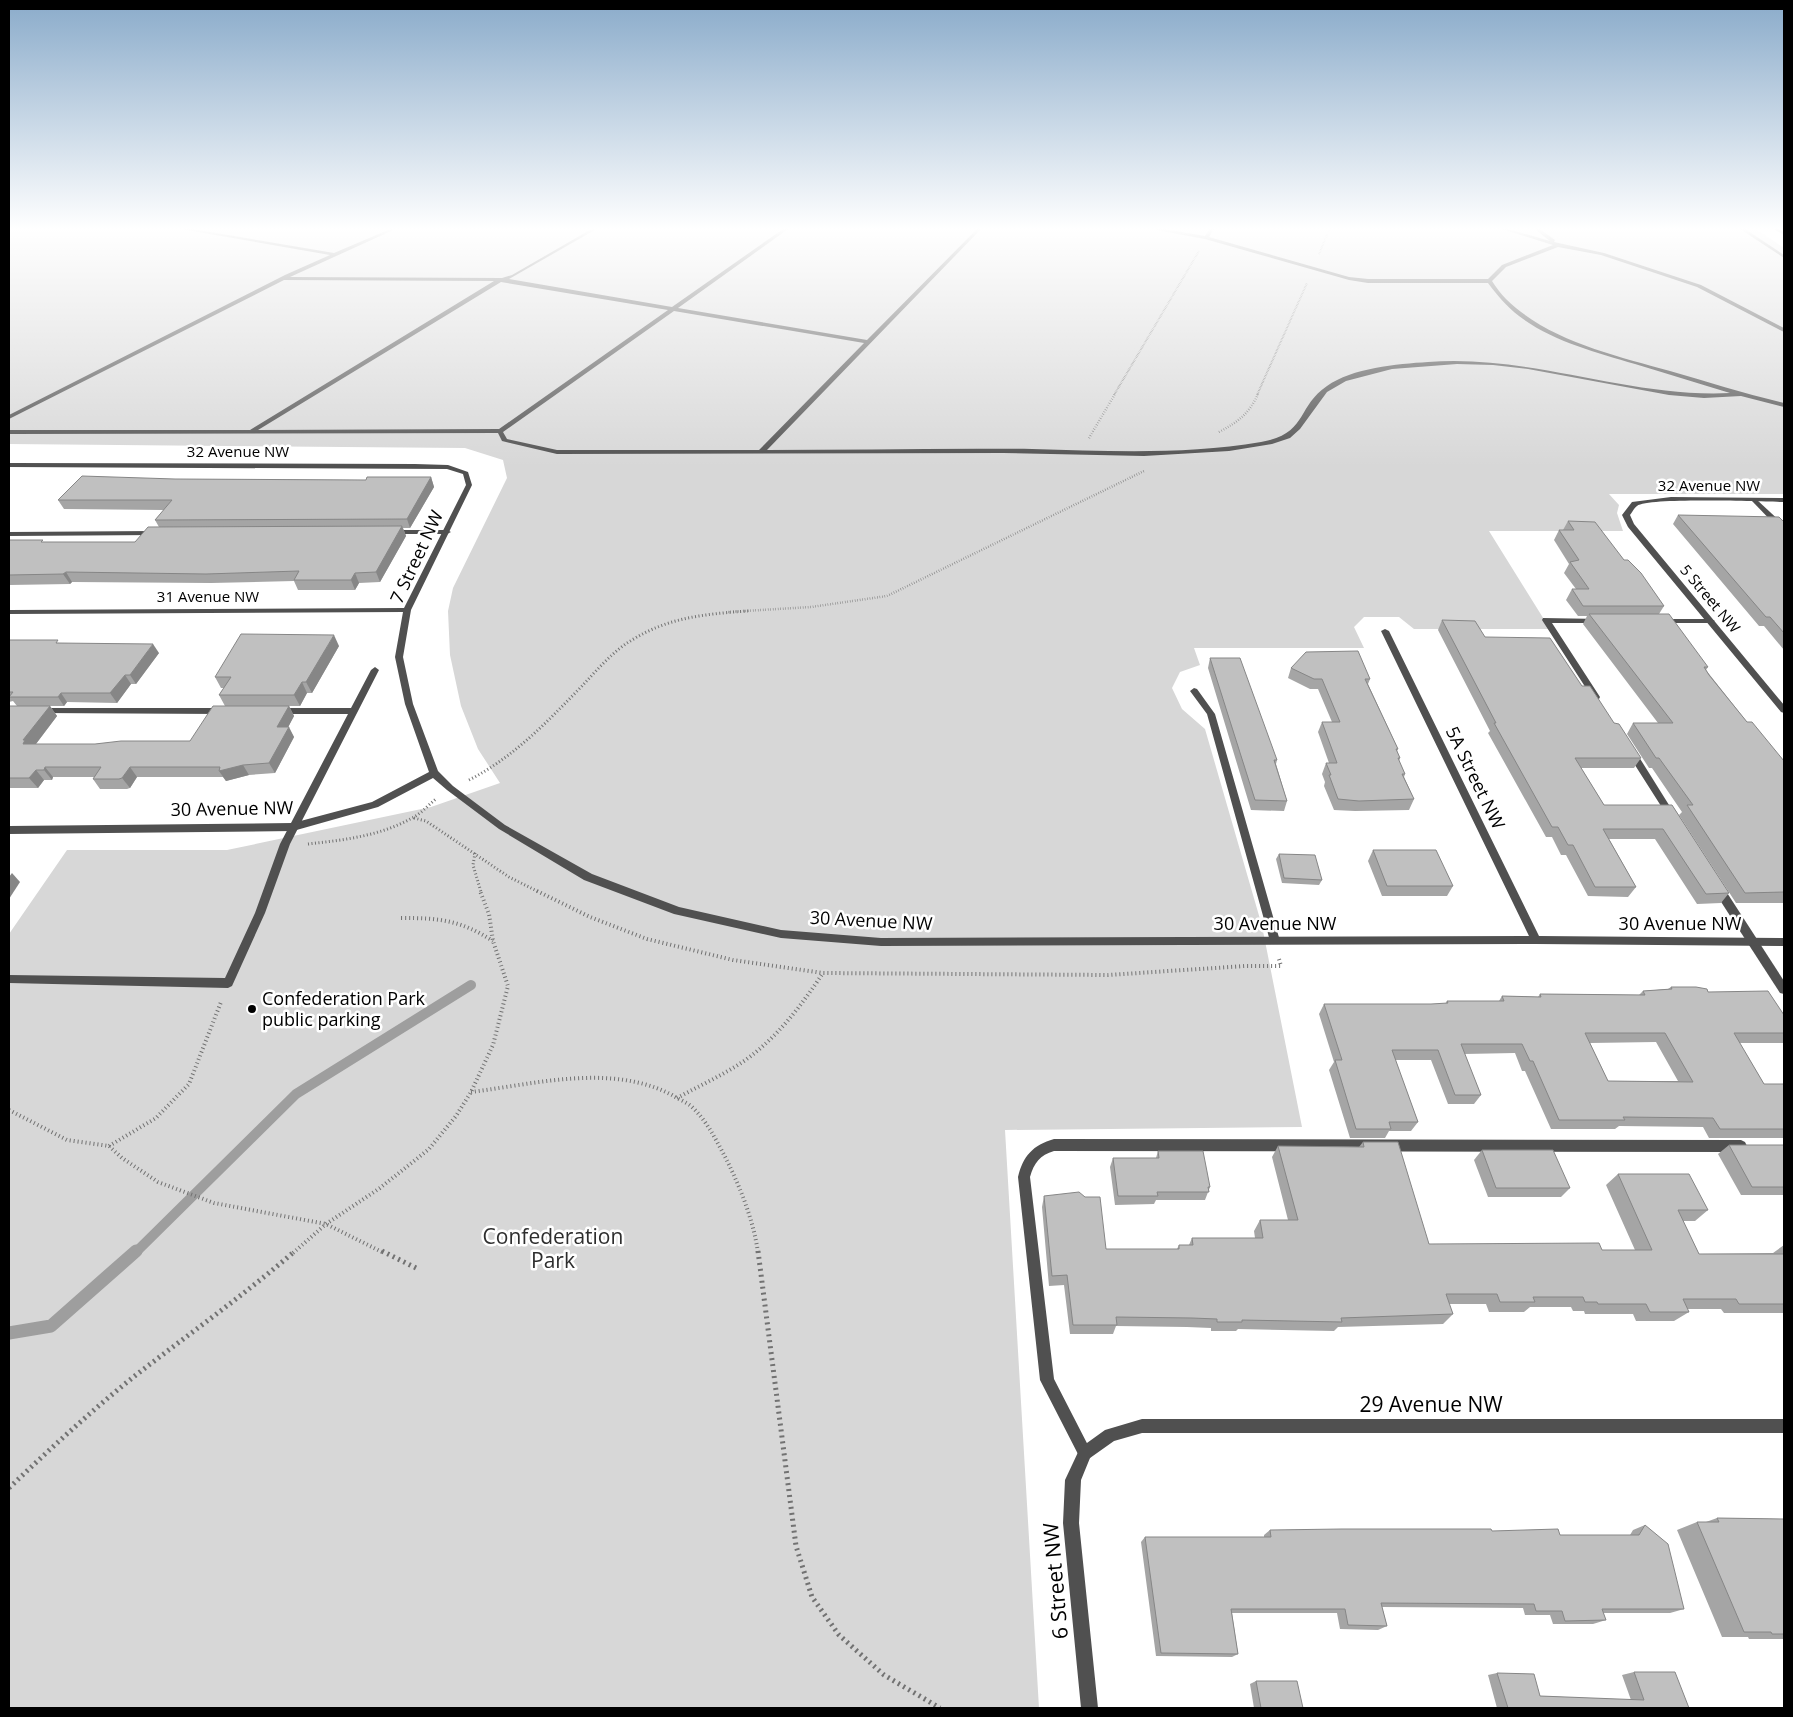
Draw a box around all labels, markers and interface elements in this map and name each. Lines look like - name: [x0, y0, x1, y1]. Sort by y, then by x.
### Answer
- street label: 32 Avenue NW: [187, 441, 289, 461]
- street label: 32 Avenue NW: [1658, 475, 1760, 495]
- street label: 7 Street NW: [384, 506, 448, 607]
- street label: 5 Street NW: [1676, 560, 1745, 637]
- street label: 31 Avenue NW: [157, 586, 259, 606]
- street label: 5A Street NW: [1441, 722, 1511, 833]
- street label: 30 Avenue NW: [170, 795, 294, 821]
- street label: 30 Avenue NW: [809, 905, 933, 935]
- street label: 30 Avenue NW: [1214, 911, 1337, 935]
- street label: 30 Avenue NW: [1619, 911, 1742, 935]
- place label: Confederation Park public parking: [262, 986, 426, 1031]
- marker: Confederation Park public parking: [246, 1003, 258, 1015]
- park label: Confederation Park: [483, 1222, 623, 1274]
- street label: 29 Avenue NW: [1359, 1390, 1503, 1418]
- street label: 6 Street NW: [1036, 1521, 1074, 1640]

